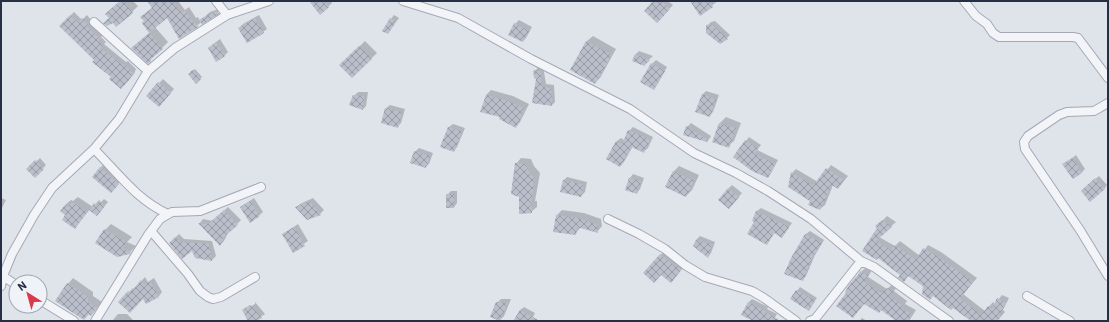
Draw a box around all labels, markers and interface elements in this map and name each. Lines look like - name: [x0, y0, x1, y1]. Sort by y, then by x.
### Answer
- north arrow: [8, 274, 48, 314]
- text: N: [15, 278, 29, 294]

